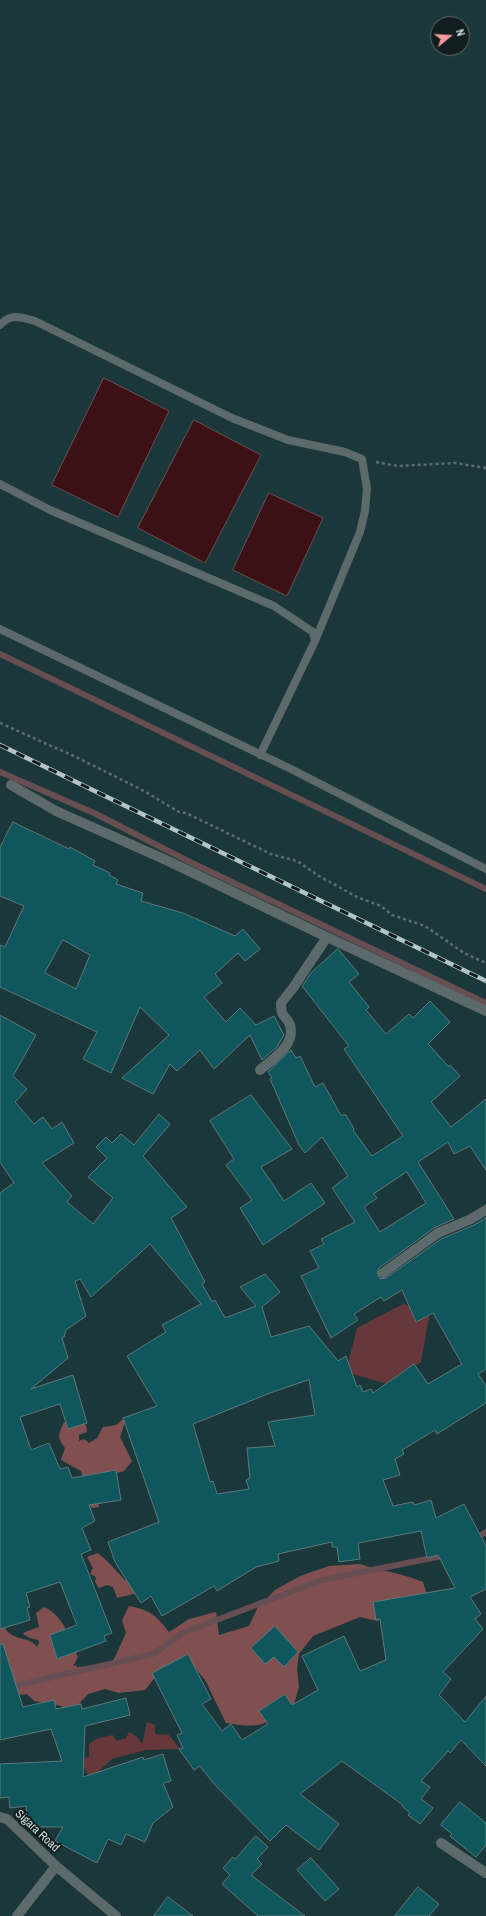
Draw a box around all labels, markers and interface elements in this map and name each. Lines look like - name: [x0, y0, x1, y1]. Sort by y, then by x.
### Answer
- north arrow: [430, 16, 470, 56]
- text: N: [453, 27, 468, 38]
- street label: Sigara Road: [12, 1807, 62, 1855]

